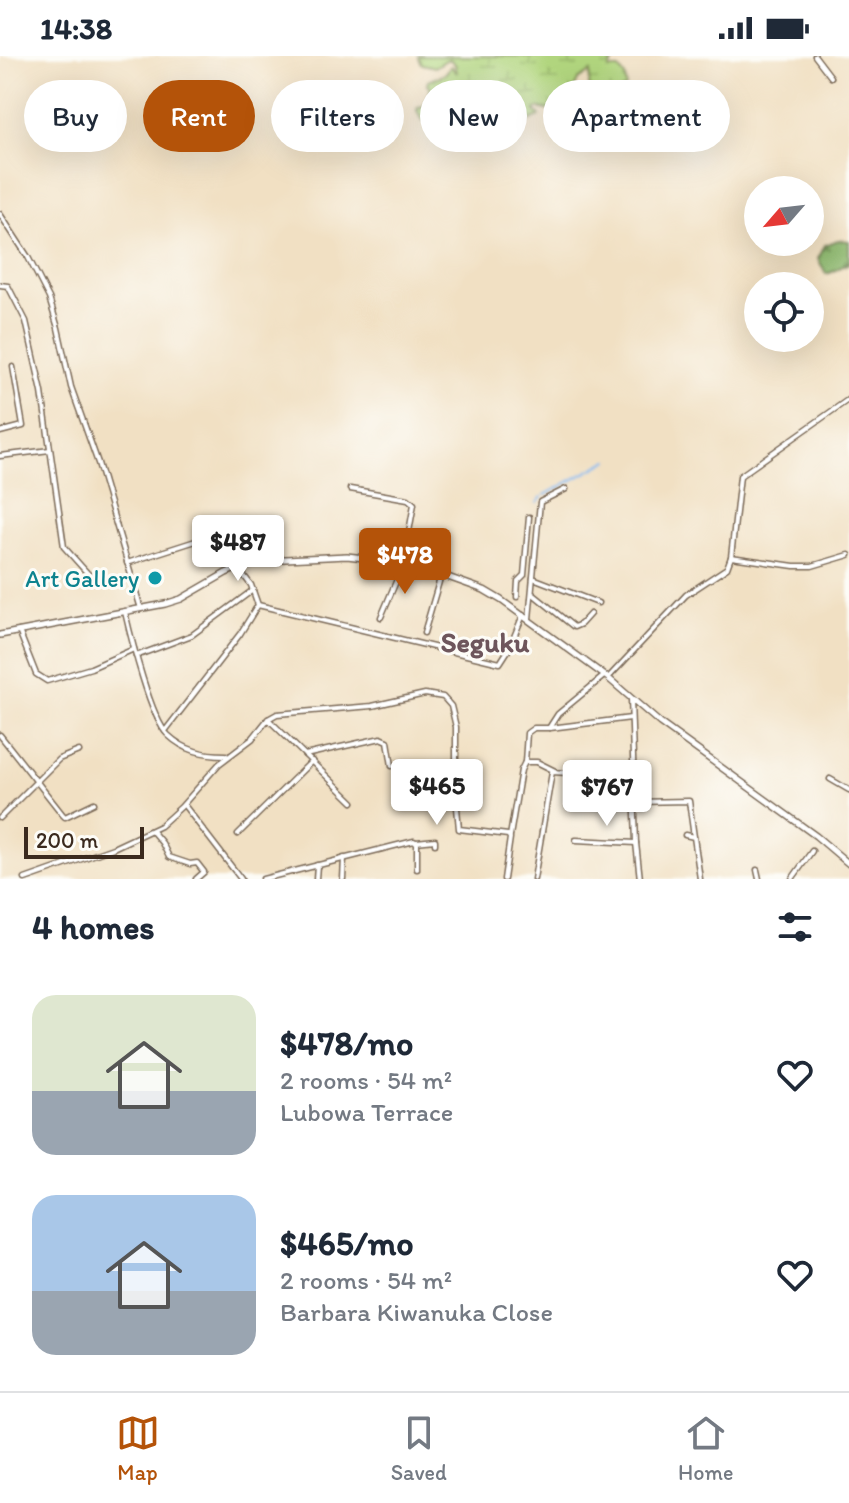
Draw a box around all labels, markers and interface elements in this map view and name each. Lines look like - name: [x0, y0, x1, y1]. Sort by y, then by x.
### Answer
- text: 14:38: [40, 10, 112, 47]
- chip: Buy: [24, 80, 127, 152]
- chip: Rent: [143, 80, 255, 152]
- chip: Filters: [271, 80, 404, 152]
- chip: New: [420, 80, 527, 152]
- chip: Apartment: [543, 80, 730, 152]
- north arrow: [744, 176, 824, 256]
- map controls: [744, 176, 824, 352]
- button: locate: [744, 272, 824, 352]
- pin: $487: [191, 515, 285, 583]
- text: $487: [210, 525, 266, 557]
- pin: $478: [358, 528, 452, 596]
- text: $478: [377, 538, 433, 570]
- place label: Art Gallery: [25, 564, 140, 593]
- marker: Art Gallery: [146, 569, 164, 587]
- district label: Seguku: [441, 625, 530, 659]
- pin: $465: [390, 759, 484, 827]
- pin: $767: [560, 760, 654, 828]
- text: $465: [409, 769, 465, 801]
- text: $767: [581, 770, 633, 802]
- scale bar: [24, 823, 144, 859]
- text: 200 m: [36, 827, 98, 854]
- icon: filters: [773, 905, 817, 949]
- text: 4 homes: [32, 907, 155, 948]
- text: $478/mo: [280, 1023, 413, 1064]
- icon: home: [96, 1027, 192, 1123]
- icon: heart: [773, 1053, 817, 1097]
- text: 2 rooms · 54 m²: [280, 1064, 452, 1096]
- text: Lubowa Terrace: [280, 1096, 453, 1128]
- text: $465/mo: [280, 1223, 414, 1264]
- icon: home: [96, 1227, 192, 1323]
- icon: heart: [773, 1253, 817, 1297]
- text: 2 rooms · 54 m²: [280, 1264, 452, 1296]
- text: Barbara Kiwanuka Close: [280, 1296, 553, 1328]
- tab: Map: [116, 1411, 160, 1486]
- tab: Saved: [391, 1411, 447, 1486]
- tab: Home: [678, 1411, 733, 1486]

